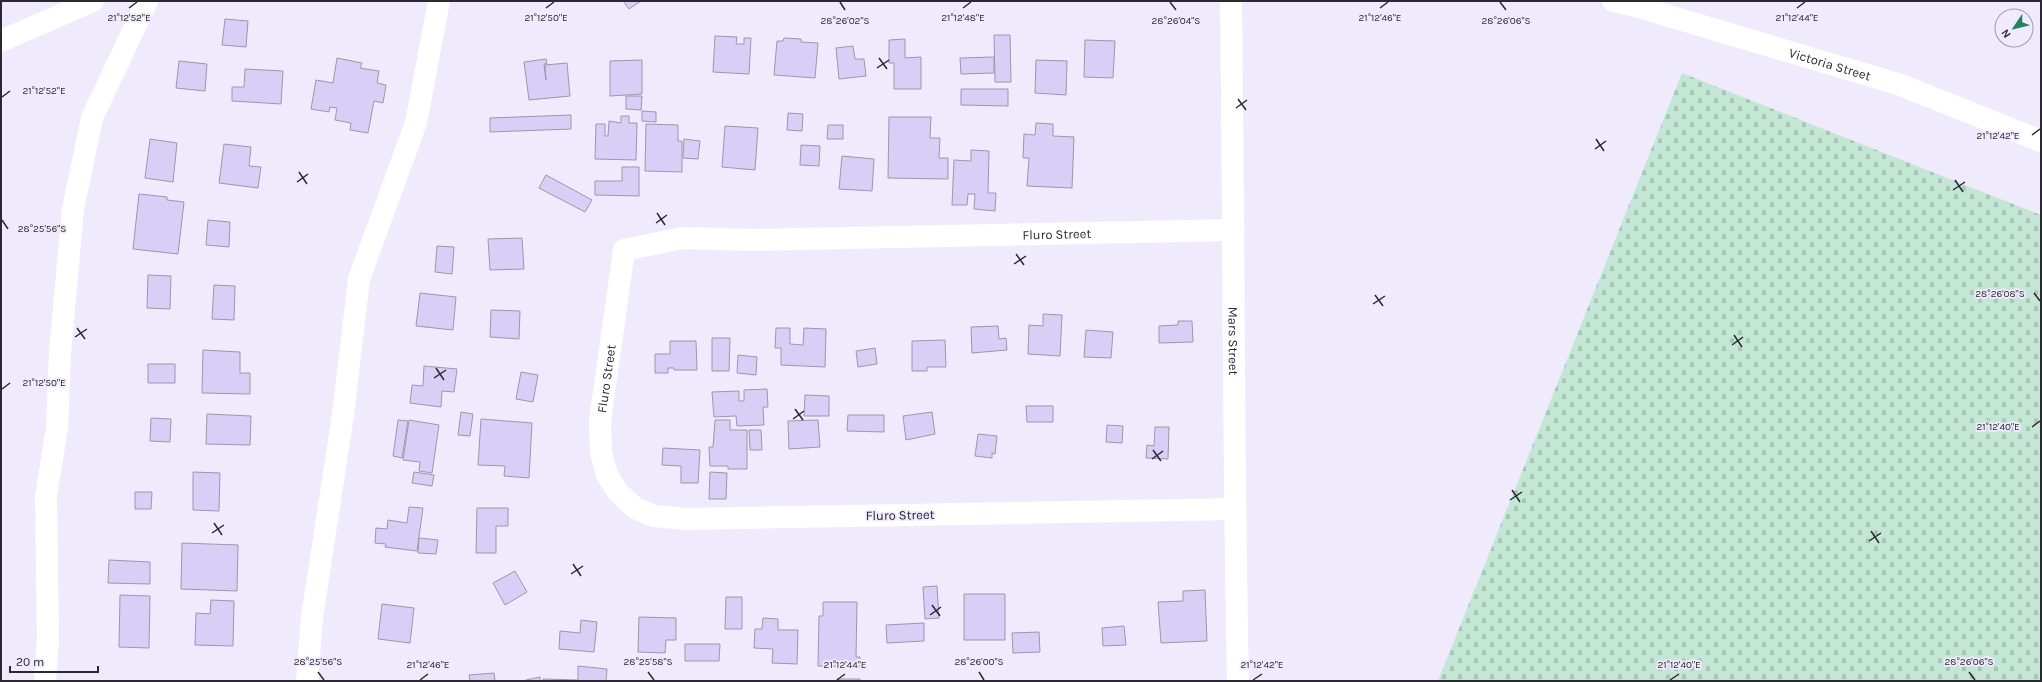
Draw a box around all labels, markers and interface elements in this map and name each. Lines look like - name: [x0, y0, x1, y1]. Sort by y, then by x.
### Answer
- north arrow: [1994, 8, 2034, 48]
- text: 21°12'52"E: [107, 12, 151, 24]
- text: 21°12'50"E: [524, 12, 568, 24]
- text: 21°12'48"E: [941, 12, 985, 24]
- text: 21°12'46"E: [1359, 12, 1401, 24]
- text: 21°12'44"E: [1776, 12, 1818, 24]
- text: 28°26'02"S: [820, 15, 870, 27]
- text: 28°26'04"S: [1152, 15, 1200, 27]
- text: 28°26'06"S: [1482, 15, 1530, 27]
- text: N: [1999, 26, 2014, 40]
- street label: Victoria Street: [1787, 45, 1873, 83]
- text: 21°12'52"E: [22, 85, 66, 97]
- text: 21°12'42"E: [1976, 130, 2020, 142]
- text: 28°25'56"S: [18, 223, 66, 235]
- street label: Fluro Street: [1022, 225, 1091, 242]
- text: 28°26'08"S: [1975, 288, 2025, 300]
- street label: Mars Street: [1226, 307, 1241, 375]
- street label: Fluro Street: [594, 343, 618, 414]
- text: 21°12'50"E: [22, 377, 66, 389]
- text: 21°12'40"E: [1976, 421, 2020, 433]
- street label: Fluro Street: [865, 507, 935, 523]
- scale bar: [10, 648, 98, 674]
- text: 20 m: [16, 655, 44, 669]
- text: 28°25'56"S: [294, 656, 342, 668]
- text: 28°25'58"S: [623, 656, 673, 668]
- text: 28°26'00"S: [954, 656, 1004, 668]
- text: 28°26'06"S: [1945, 656, 1993, 668]
- text: 21°12'46"E: [407, 659, 449, 671]
- text: 21°12'44"E: [824, 659, 866, 671]
- text: 21°12'42"E: [1240, 659, 1284, 671]
- text: 21°12'40"E: [1657, 659, 1701, 671]

